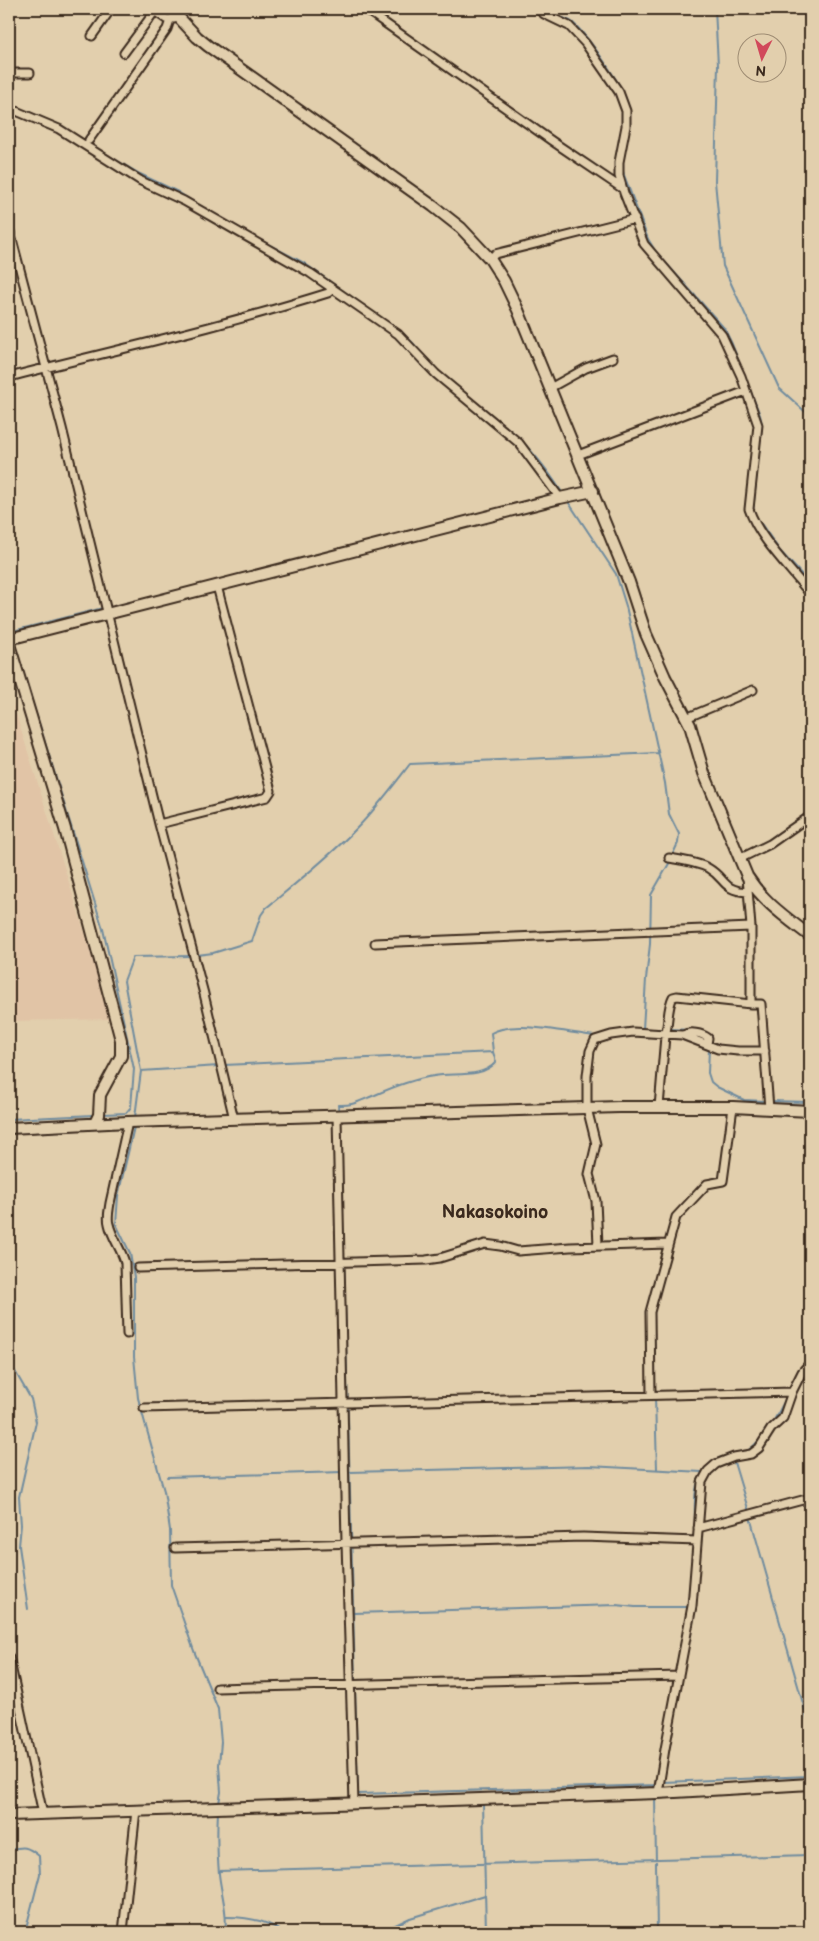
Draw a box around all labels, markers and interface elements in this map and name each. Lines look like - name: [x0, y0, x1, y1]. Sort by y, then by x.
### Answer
- north arrow: [736, 32, 786, 82]
- text: N: [755, 62, 767, 79]
- district label: Nakasokoino: [442, 1202, 548, 1223]

